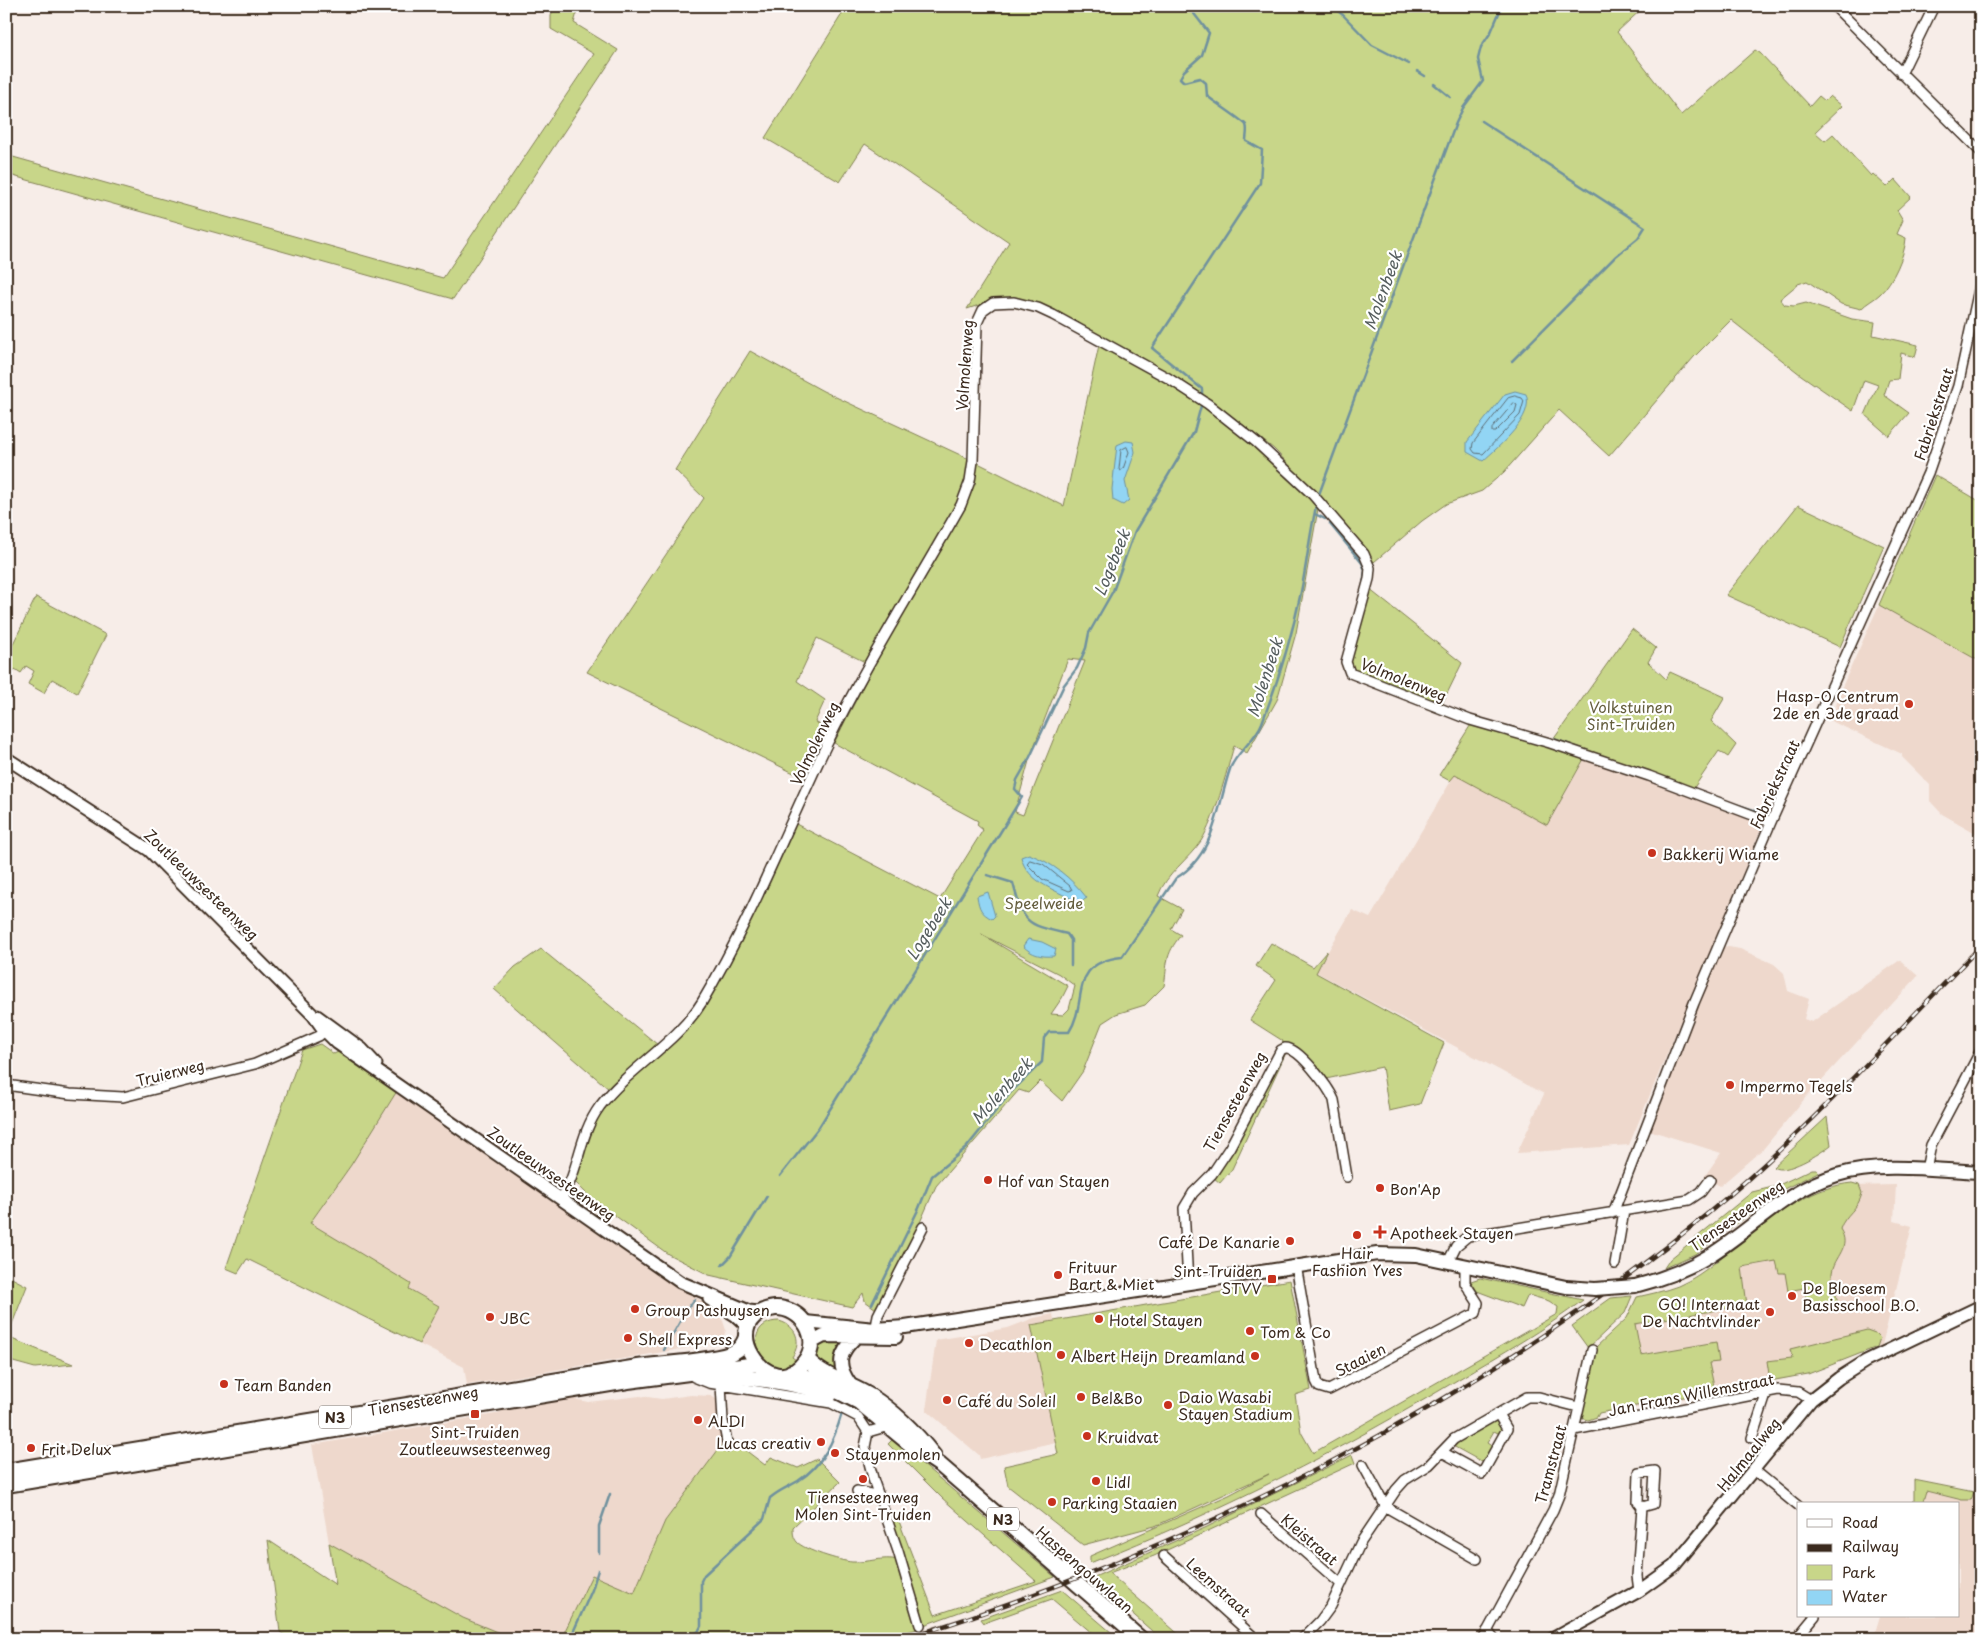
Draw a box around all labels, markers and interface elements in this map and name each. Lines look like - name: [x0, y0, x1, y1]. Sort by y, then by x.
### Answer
- water label: Molenbeek: [1357, 246, 1408, 333]
- street label: Volmolenweg: [949, 319, 979, 411]
- street label: Fabriekstraat: [1907, 365, 1959, 463]
- water label: Logebeek: [1087, 524, 1136, 599]
- water label: Molenbeek: [1240, 633, 1289, 720]
- street label: Volmolenweg: [1357, 651, 1451, 707]
- place label: Hasp-O Centrum 2de en 3de graad: [1773, 684, 1899, 724]
- park label: Volkstuinen Sint-Truiden: [1587, 695, 1675, 735]
- street label: Volmolenweg: [784, 697, 844, 789]
- marker: Hasp-O Centrum 2de en 3de graad: [1903, 698, 1915, 710]
- street label: Fabriekstraat: [1743, 736, 1805, 832]
- street label: Zoutleeuwsesteenweg: [139, 823, 265, 945]
- place label: Bakkerij Wiame: [1662, 842, 1779, 865]
- marker: Bakkerij Wiame: [1646, 847, 1658, 859]
- water label: Logebeek: [899, 891, 957, 964]
- park label: Speelweide: [1005, 891, 1083, 914]
- street label: Tiensesteenweg: [1197, 1047, 1271, 1155]
- water label: Molenbeek: [965, 1050, 1038, 1129]
- street label: Truierweg: [133, 1052, 207, 1092]
- place label: Impermo Tegels: [1740, 1074, 1852, 1097]
- marker: Impermo Tegels: [1724, 1079, 1736, 1091]
- street label: Zoutleeuwsesteenweg: [483, 1120, 621, 1226]
- place label: Hof van Stayen: [998, 1169, 1109, 1192]
- marker: Hof van Stayen: [982, 1174, 994, 1186]
- street label: Tiensesteenweg: [1684, 1174, 1788, 1256]
- place label: Bon'Ap: [1390, 1177, 1441, 1200]
- marker: Bon'Ap: [1374, 1182, 1386, 1194]
- place label: Apotheek Stayen: [1390, 1221, 1514, 1244]
- marker: Apotheek Stayen: [1374, 1226, 1386, 1238]
- marker: Hair Fashion Yves: [1351, 1229, 1363, 1241]
- place label: Café De Kanarie: [1158, 1230, 1280, 1253]
- marker: Café De Kanarie: [1284, 1235, 1296, 1247]
- place label: Hair Fashion Yves: [1312, 1241, 1402, 1281]
- place label: Frituur Bart & Miet: [1068, 1255, 1154, 1295]
- place label: Sint-Truiden STVV: [1174, 1259, 1263, 1299]
- marker: Frituur Bart & Miet: [1052, 1269, 1064, 1281]
- marker: Sint-Truiden STVV: [1266, 1273, 1278, 1285]
- place label: De Bloesem Basisschool B.O.: [1802, 1276, 1920, 1316]
- marker: De Bloesem Basisschool B.O.: [1786, 1290, 1798, 1302]
- place label: GO! Internaat De Nachtvlinder: [1642, 1292, 1760, 1332]
- place label: Group Pashuysen: [645, 1298, 770, 1321]
- marker: Group Pashuysen: [629, 1303, 641, 1315]
- place label: JBC: [500, 1306, 530, 1329]
- marker: GO! Internaat De Nachtvlinder: [1764, 1306, 1776, 1318]
- place label: Hotel Stayen: [1109, 1308, 1203, 1331]
- marker: JBC: [484, 1311, 496, 1323]
- marker: Hotel Stayen: [1093, 1313, 1105, 1325]
- place label: Tom & Co: [1260, 1320, 1331, 1343]
- marker: Tom & Co: [1244, 1325, 1256, 1337]
- place label: Shell Express: [638, 1327, 732, 1350]
- marker: Shell Express: [622, 1332, 634, 1344]
- place label: Decathlon: [979, 1332, 1052, 1355]
- street label: Staaien: [1331, 1336, 1389, 1382]
- marker: Decathlon: [963, 1337, 975, 1349]
- place label: Albert Heijn: [1071, 1344, 1158, 1367]
- place label: Dreamland: [1164, 1345, 1245, 1368]
- marker: Albert Heijn: [1055, 1349, 1067, 1361]
- marker: Dreamland: [1249, 1350, 1261, 1362]
- street label: Jan Frans Willemstraat: [1606, 1367, 1776, 1421]
- place label: Team Banden: [234, 1373, 331, 1396]
- marker: Team Banden: [218, 1378, 230, 1390]
- street label: Tiensesteenweg: [366, 1379, 480, 1421]
- place label: Daio Wasabi Stayen Stadium: [1178, 1385, 1293, 1425]
- place label: Bel&Bo: [1091, 1386, 1143, 1409]
- place label: Café du Soleil: [957, 1389, 1056, 1412]
- marker: Bel&Bo: [1075, 1391, 1087, 1403]
- marker: Café du Soleil: [941, 1394, 953, 1406]
- marker: Daio Wasabi Stayen Stadium: [1162, 1399, 1174, 1411]
- road number: N3: [319, 1405, 351, 1428]
- marker: Sint-Truiden Zoutleeuwsesteenweg: [469, 1408, 481, 1420]
- place label: ALDI: [708, 1409, 745, 1432]
- street label: Halmaalweg: [1711, 1412, 1785, 1496]
- marker: ALDI: [692, 1414, 704, 1426]
- place label: Sint-Truiden Zoutleeuwsesteenweg: [399, 1420, 551, 1460]
- street label: Tramstraat: [1528, 1422, 1572, 1506]
- place label: Kruidvat: [1097, 1425, 1159, 1448]
- marker: Kruidvat: [1081, 1430, 1093, 1442]
- place label: Lucas creativ: [716, 1431, 811, 1454]
- marker: Lucas creativ: [815, 1436, 827, 1448]
- place label: Frit Delux: [41, 1437, 112, 1460]
- marker: Frit Delux: [25, 1442, 37, 1454]
- place label: Stayenmolen: [845, 1442, 941, 1465]
- marker: Stayenmolen: [829, 1447, 841, 1459]
- place label: Lidl: [1106, 1470, 1131, 1493]
- marker: Tiensesteenweg Molen Sint-Truiden: [857, 1473, 869, 1485]
- marker: Lidl: [1090, 1475, 1102, 1487]
- place label: Tiensesteenweg Molen Sint-Truiden: [795, 1485, 931, 1525]
- place label: Parking Staaien: [1062, 1491, 1177, 1514]
- marker: Parking Staaien: [1046, 1496, 1058, 1508]
- legend: [1797, 1502, 1960, 1618]
- road number: N3: [987, 1508, 1019, 1530]
- street label: Kleistraat: [1276, 1508, 1344, 1570]
- text: Road: [1842, 1510, 1878, 1533]
- street label: Haspengouwlaan: [1031, 1520, 1139, 1618]
- text: Railway: [1842, 1534, 1899, 1557]
- street label: Leemstraat: [1182, 1552, 1256, 1622]
- text: Park: [1842, 1560, 1876, 1583]
- text: Water: [1842, 1584, 1887, 1607]

